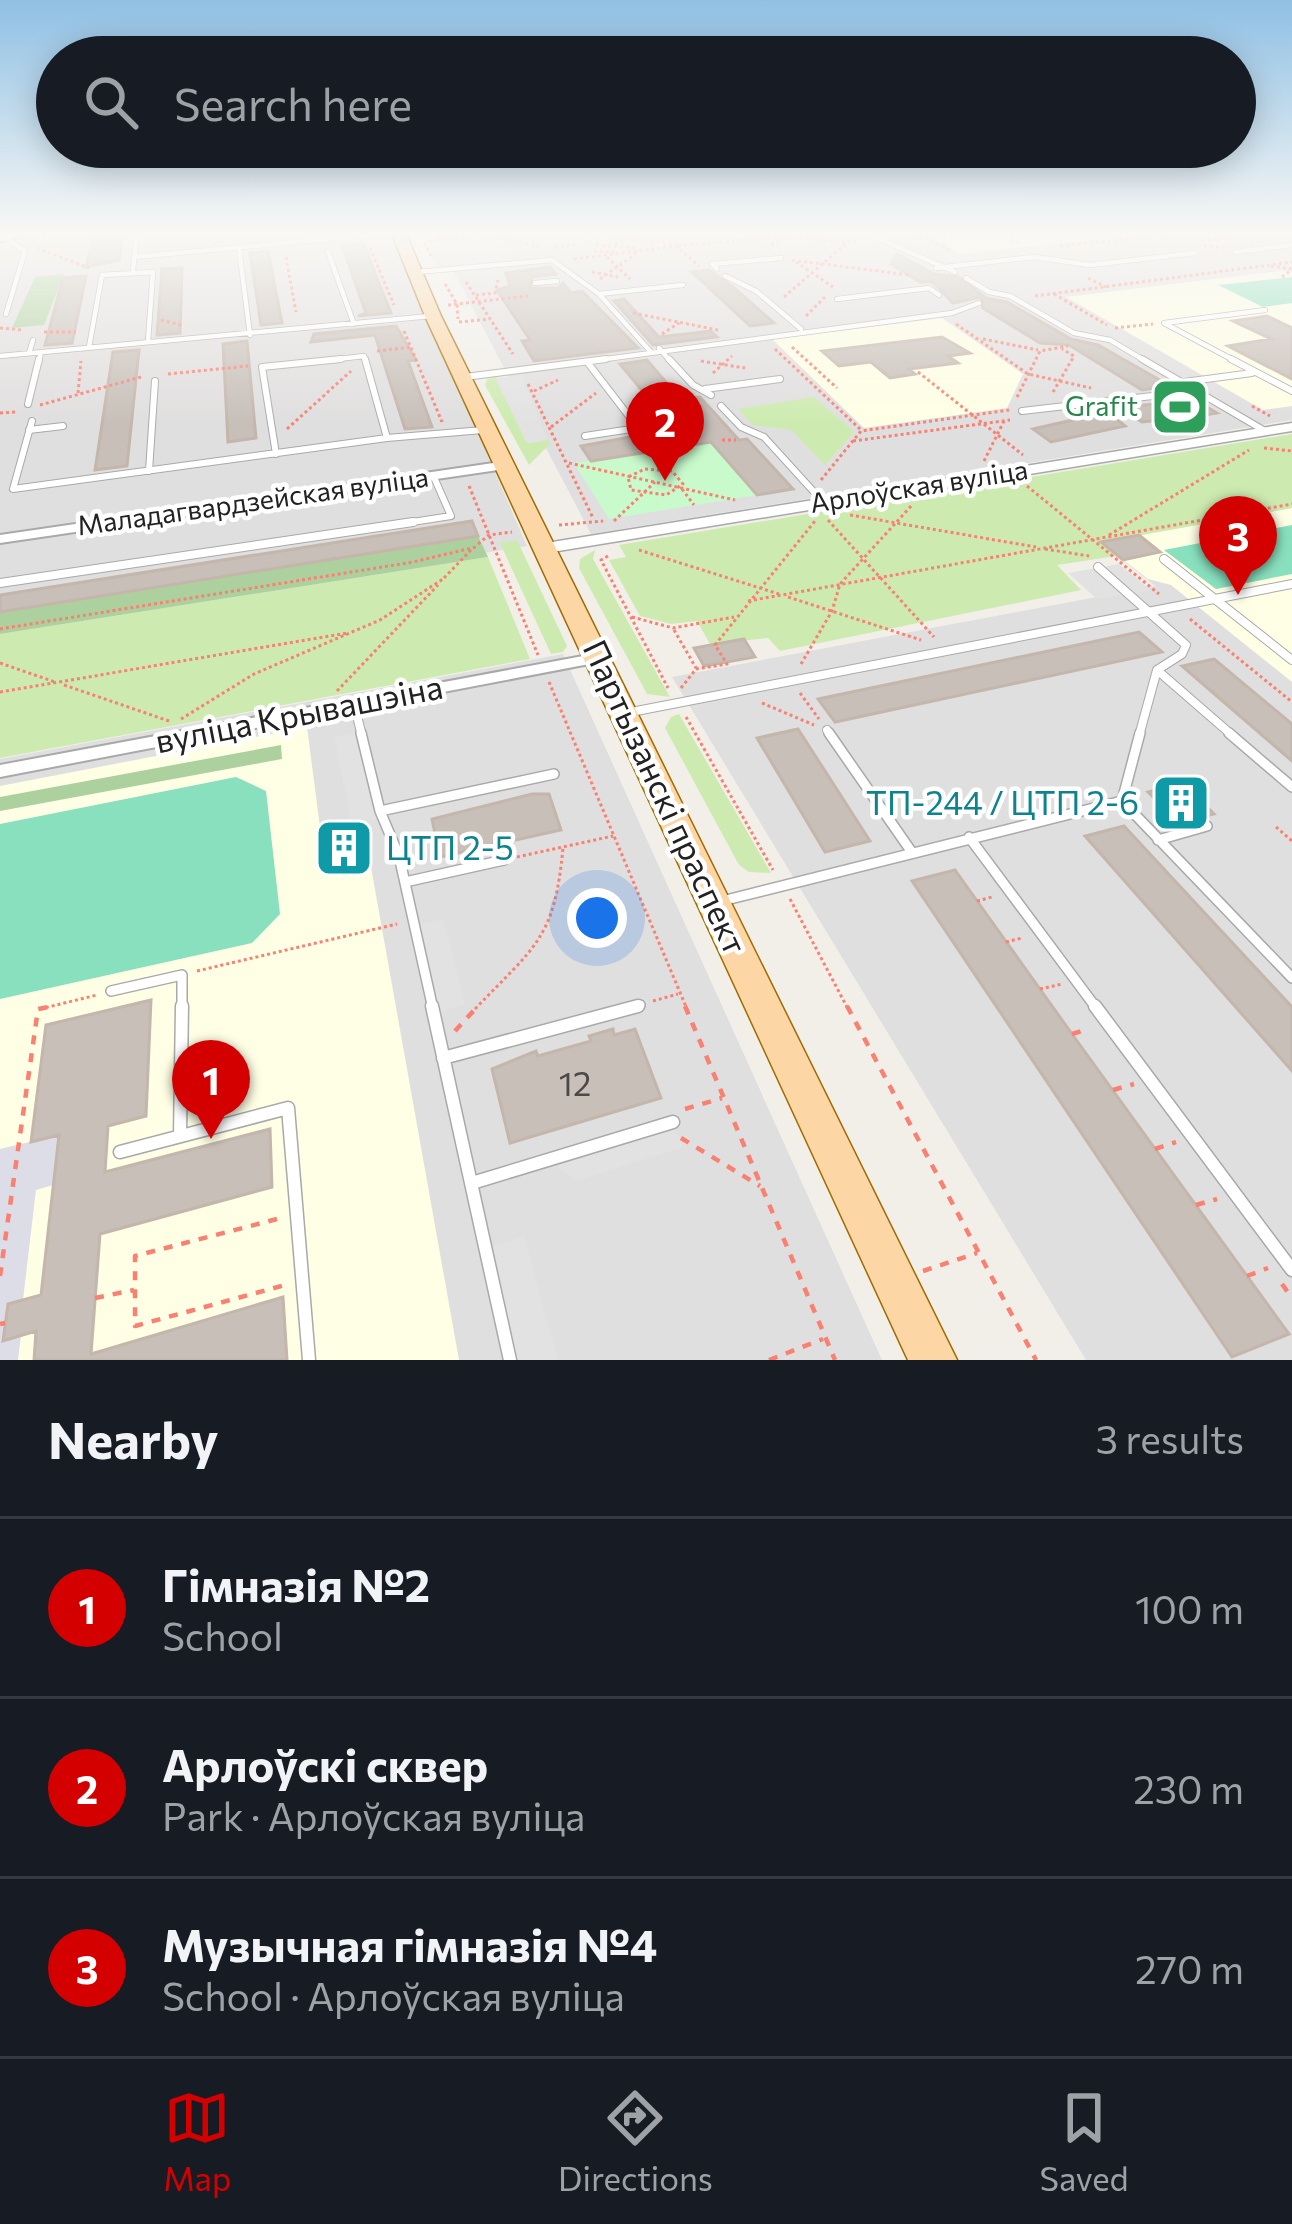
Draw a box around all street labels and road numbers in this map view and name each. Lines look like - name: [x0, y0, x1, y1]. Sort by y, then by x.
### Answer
- street label: Арлоўская вуліца: [808, 452, 1030, 519]
- street label: Маладагвардзейская вуліца: [75, 460, 430, 542]
- street label: Партызанскі праспект: [576, 633, 757, 960]
- street label: вуліца Крывашэіна: [152, 665, 446, 760]

